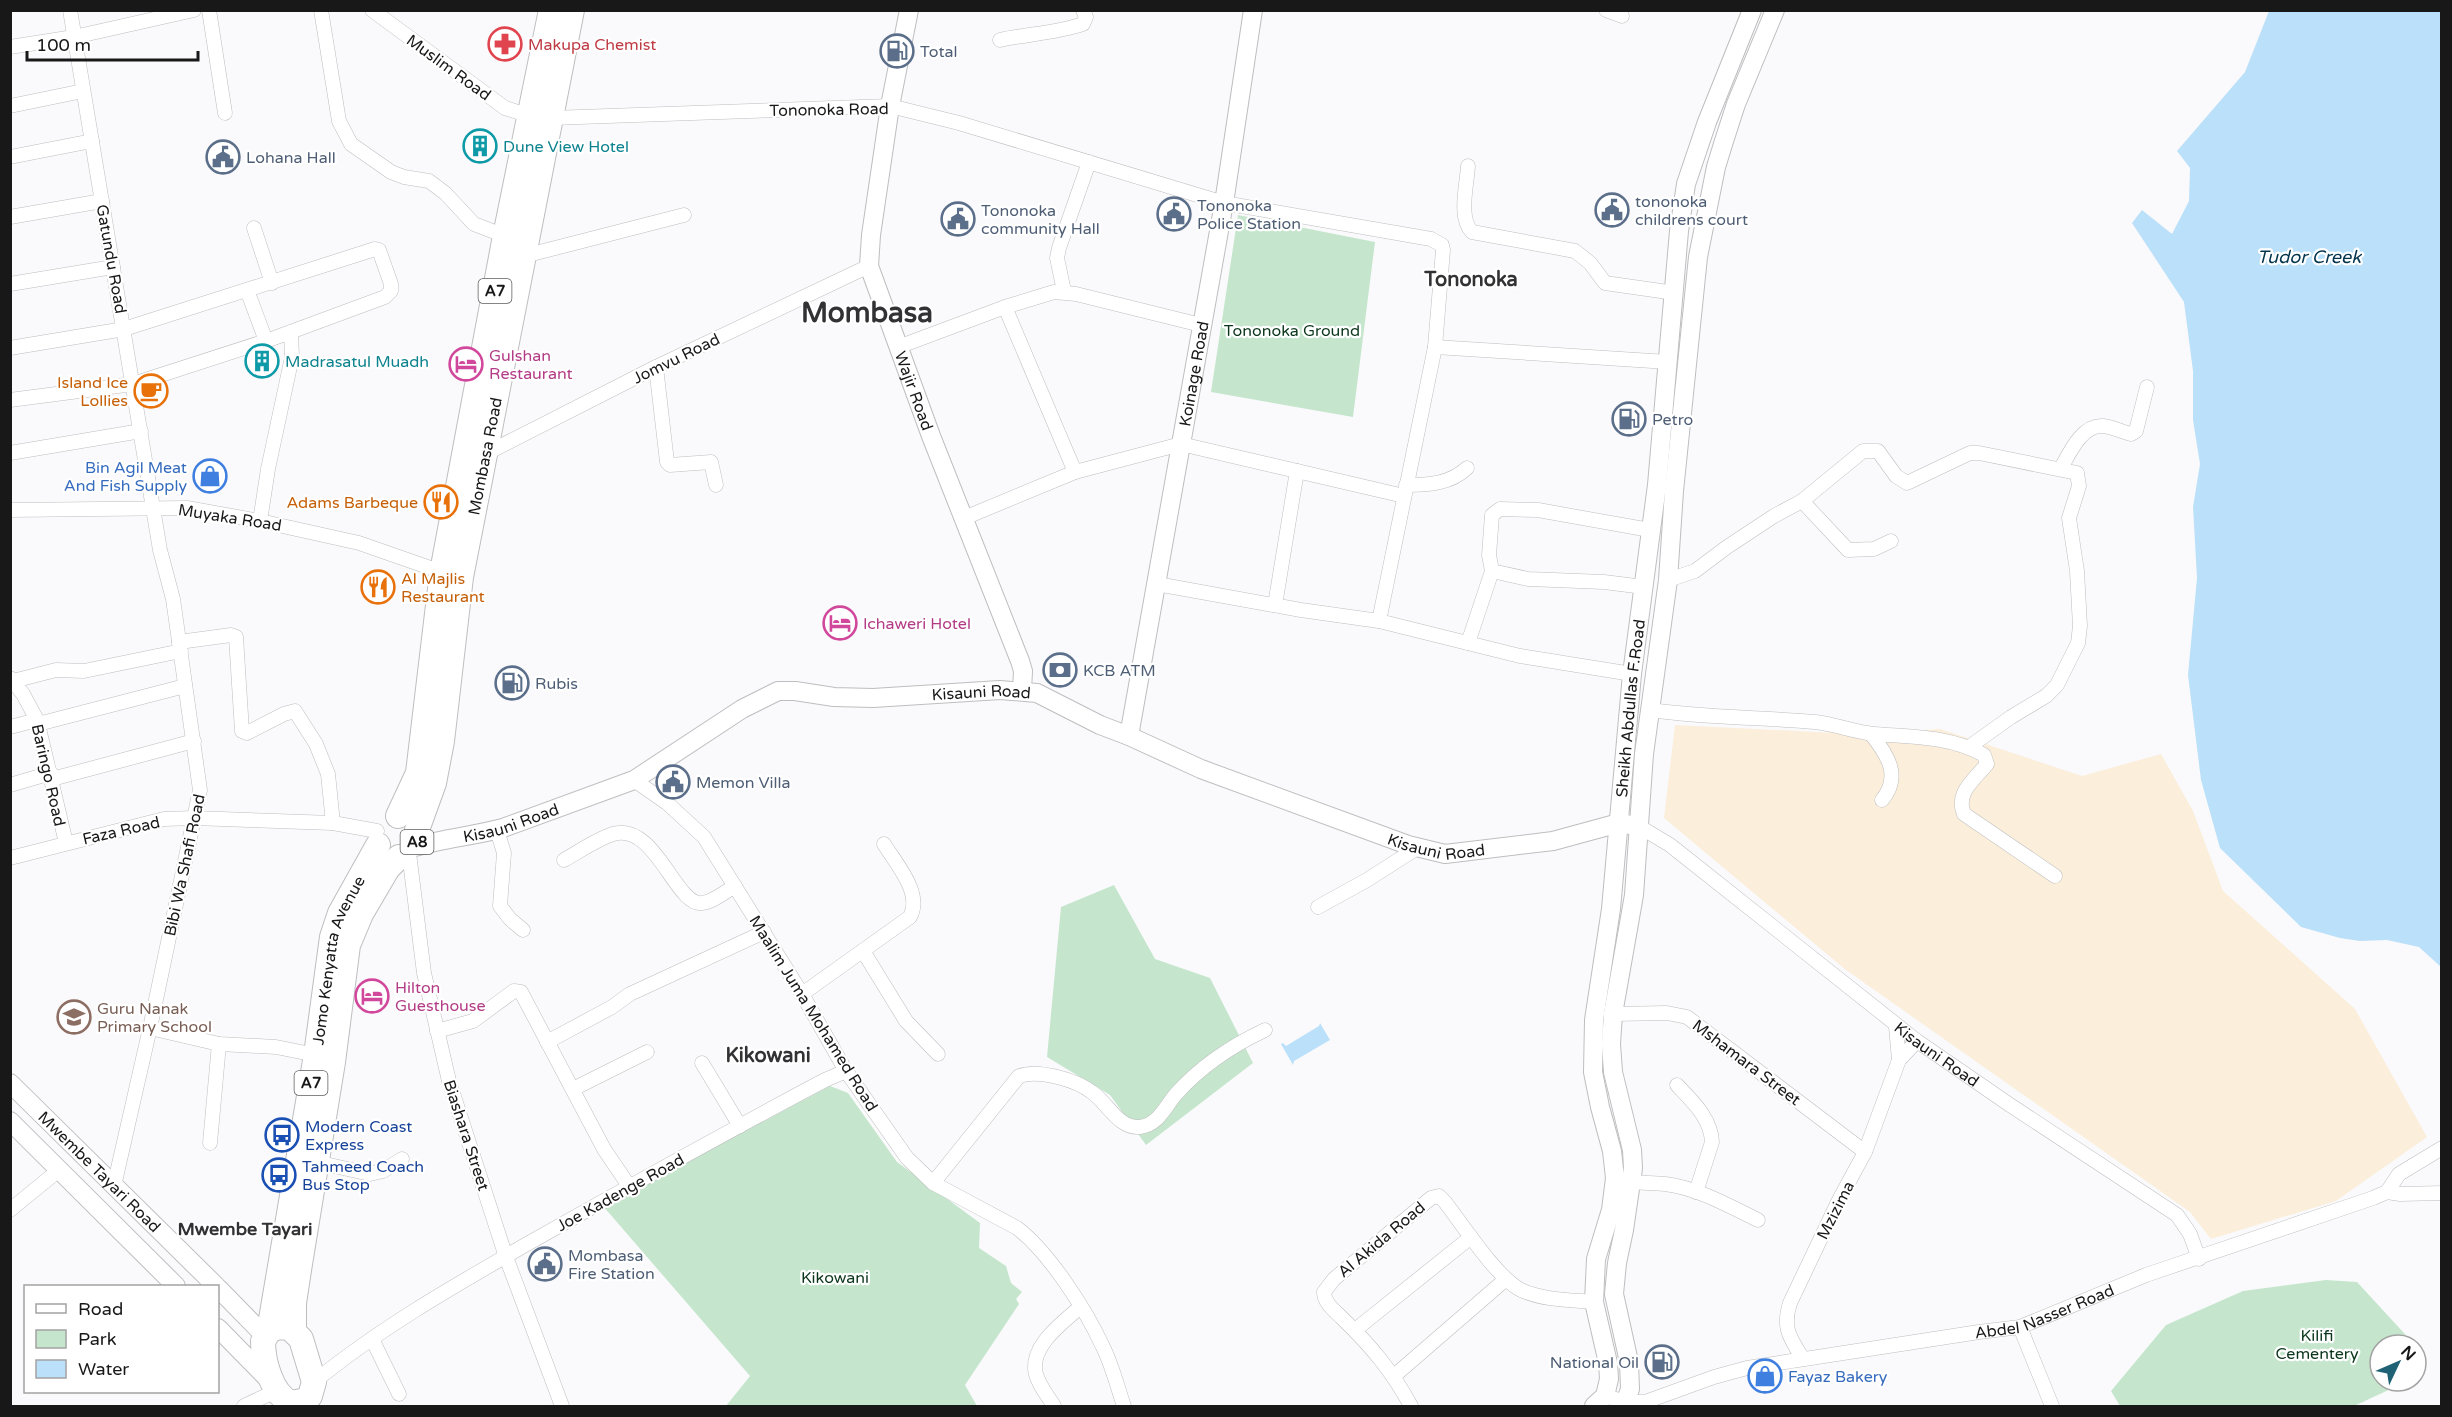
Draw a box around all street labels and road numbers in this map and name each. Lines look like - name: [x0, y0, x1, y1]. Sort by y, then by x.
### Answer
- street label: Muslim Road: [402, 30, 495, 105]
- street label: Tononoka Road: [769, 99, 889, 121]
- street label: Gatundu Road: [92, 203, 130, 315]
- road number: A7: [478, 279, 512, 303]
- street label: Koinage Road: [1175, 320, 1214, 428]
- street label: Jomvu Road: [630, 329, 723, 389]
- street label: Wajir Road: [890, 348, 937, 433]
- street label: Mombasa Road: [464, 396, 507, 517]
- street label: Muyaka Road: [177, 500, 283, 536]
- street label: Sheikh Abdullas F.Road: [1612, 618, 1650, 798]
- street label: Kisauni Road: [931, 681, 1031, 705]
- street label: Baringo Road: [27, 722, 69, 828]
- street label: Bibi Wa Shafi Road: [160, 792, 210, 938]
- street label: Kisauni Road: [462, 799, 562, 847]
- street label: Faza Road: [81, 812, 162, 850]
- street label: Kisauni Road: [1385, 829, 1486, 865]
- road number: A8: [400, 830, 434, 854]
- street label: Jomo Kenyatta Avenue: [308, 873, 370, 1046]
- street label: Maalim Juma Mohamed Road: [744, 912, 882, 1115]
- street label: Mshamara Street: [1688, 1016, 1804, 1110]
- street label: Kisauni Road: [1890, 1018, 1983, 1092]
- road number: A7: [294, 1071, 328, 1095]
- street label: Biashara Street: [439, 1077, 493, 1193]
- street label: Mwembe Tayari Road: [33, 1107, 165, 1237]
- street label: Joe Kadenge Road: [553, 1150, 688, 1236]
- street label: Mzizima: [1813, 1178, 1859, 1243]
- street label: Al Akida Road: [1334, 1197, 1429, 1282]
- street label: Abdel Nasser Road: [1974, 1280, 2117, 1343]

